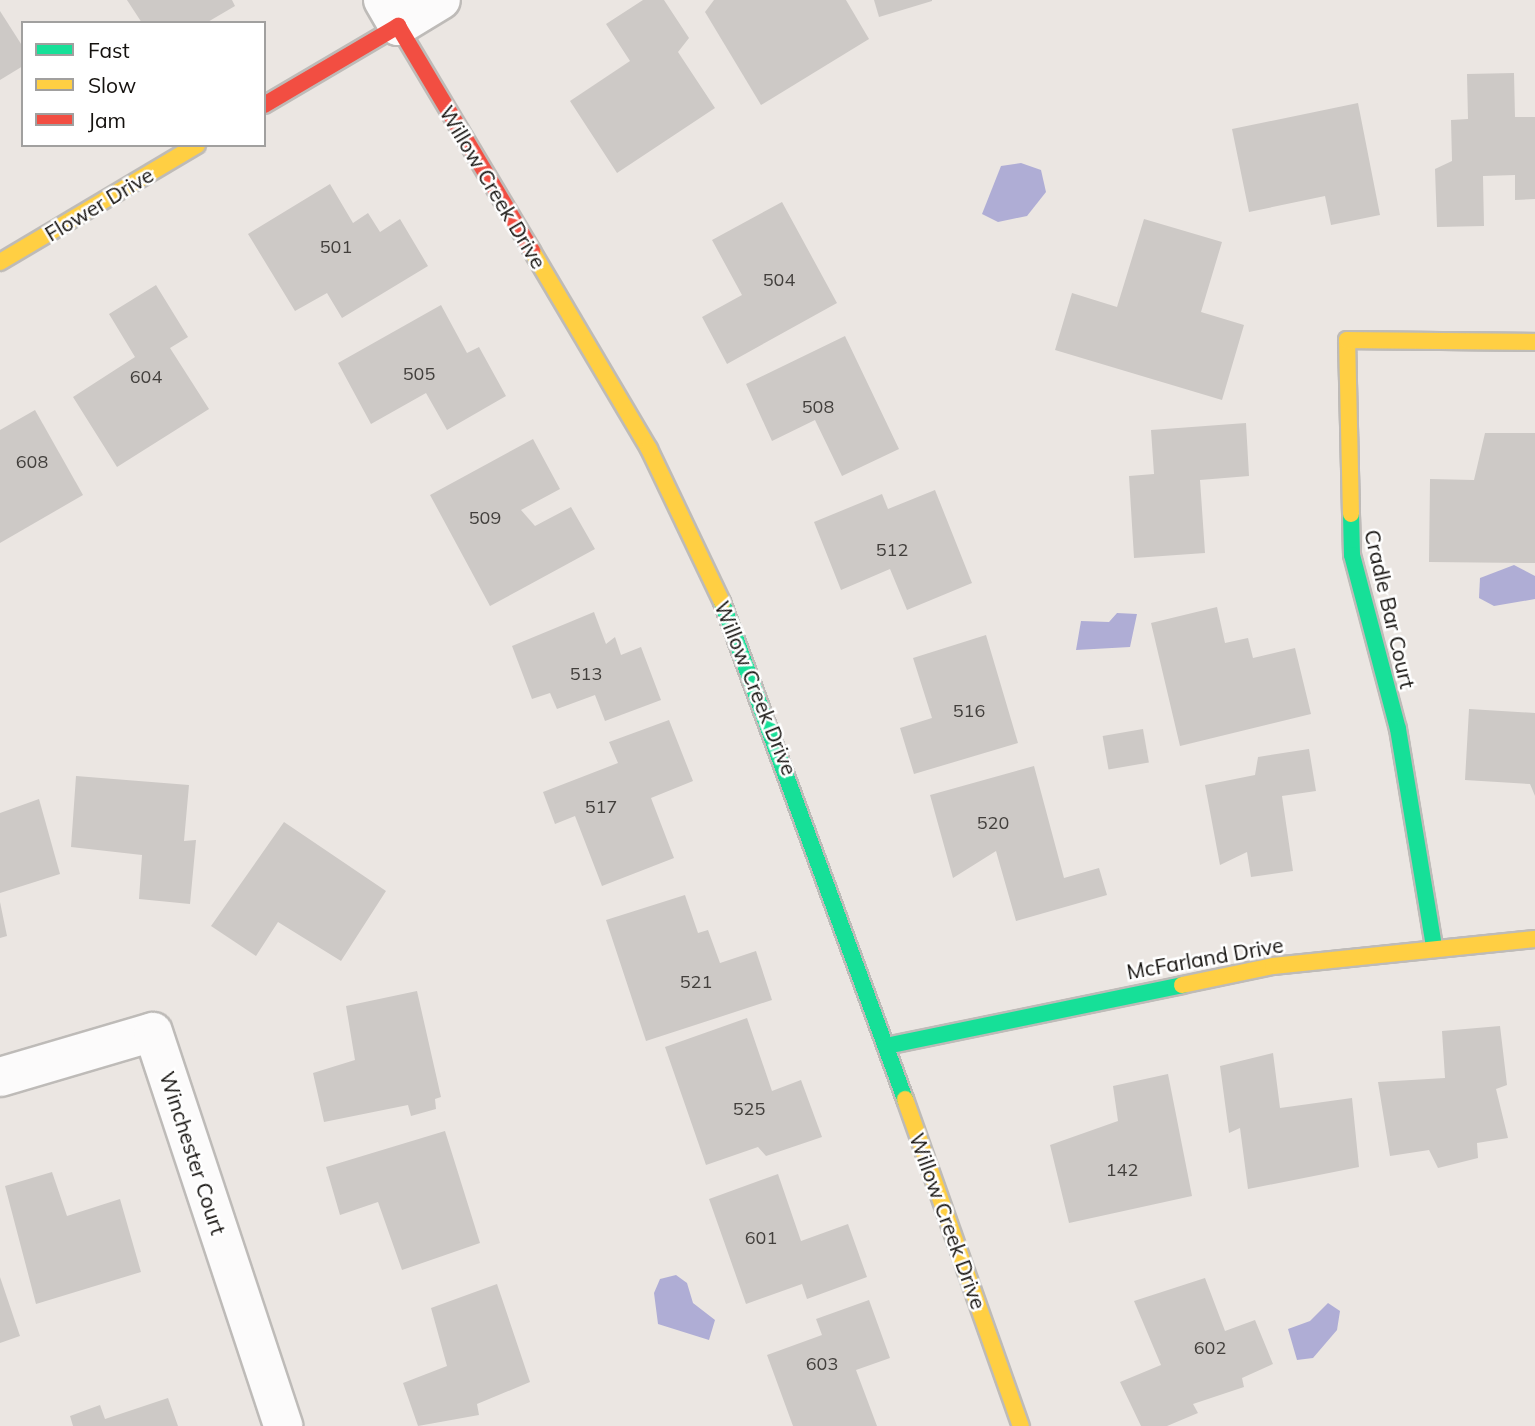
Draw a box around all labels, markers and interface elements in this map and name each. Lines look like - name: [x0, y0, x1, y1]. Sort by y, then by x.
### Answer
- legend: [21, 21, 266, 147]
- text: Fast: [88, 37, 130, 63]
- text: Slow: [88, 72, 136, 98]
- street label: Willow Creek Drive: [434, 101, 552, 273]
- text: Jam: [88, 107, 126, 133]
- street label: Flower Drive: [40, 162, 158, 246]
- house number: 501: [320, 236, 352, 258]
- house number: 504: [763, 269, 795, 291]
- house number: 505: [403, 363, 435, 385]
- house number: 604: [130, 366, 162, 388]
- house number: 508: [802, 396, 834, 418]
- house number: 608: [16, 451, 48, 473]
- house number: 509: [469, 507, 501, 529]
- street label: Cradle Bar Court: [1359, 527, 1421, 691]
- house number: 512: [876, 539, 908, 561]
- street label: Willow Creek Drive: [710, 597, 802, 779]
- house number: 513: [570, 663, 602, 685]
- house number: 516: [953, 700, 985, 722]
- house number: 517: [585, 796, 617, 818]
- house number: 520: [977, 812, 1009, 834]
- street label: McFarland Drive: [1125, 932, 1285, 984]
- house number: 521: [680, 971, 712, 993]
- street label: Winchester Court: [155, 1068, 231, 1238]
- house number: 525: [733, 1098, 765, 1120]
- street label: Willow Creek Drive: [904, 1129, 992, 1313]
- house number: 142: [1106, 1159, 1138, 1181]
- house number: 601: [745, 1227, 777, 1249]
- house number: 602: [1194, 1337, 1226, 1359]
- house number: 603: [806, 1353, 838, 1375]

